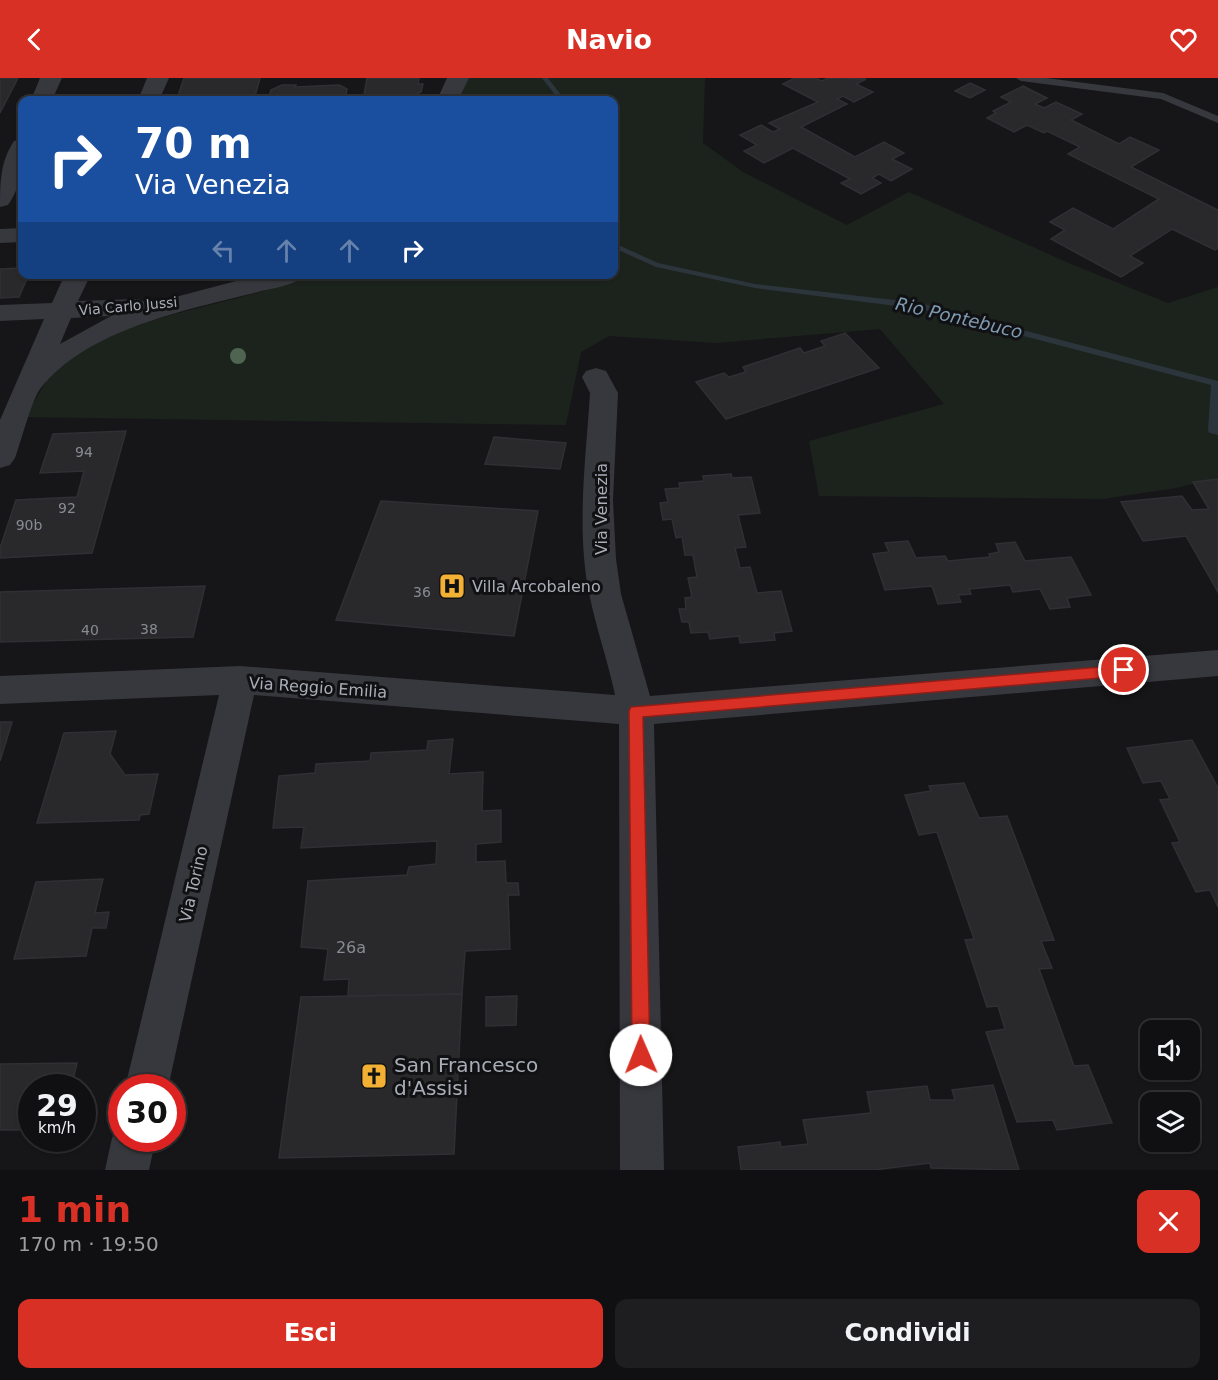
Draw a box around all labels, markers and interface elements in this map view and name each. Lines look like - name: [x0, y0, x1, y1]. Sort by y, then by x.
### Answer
- icon: back: [18, 23, 51, 56]
- icon: heart: [1167, 23, 1200, 56]
- text: Navio: [566, 24, 652, 55]
- text: 70 m: [135, 119, 252, 168]
- icon: right: [36, 120, 114, 198]
- text: Via Venezia: [135, 169, 290, 200]
- icon: left: [207, 234, 240, 267]
- icon: ahead: [270, 234, 303, 267]
- icon: ahead: [333, 234, 366, 267]
- icon: right: [396, 234, 429, 267]
- water label: Rio Pontebuco: [894, 293, 1025, 342]
- street label: Via Carlo Jussi: [78, 294, 178, 318]
- house number: 94: [75, 444, 93, 460]
- street label: Via Venezia: [592, 463, 611, 555]
- house number: 92: [58, 500, 76, 516]
- house number: 90b: [16, 517, 42, 533]
- hospital icon: Villa Arcobaleno: [437, 571, 467, 601]
- place label: Villa Arcobaleno: [472, 577, 601, 596]
- house number: 36: [413, 584, 431, 600]
- house number: 38: [140, 621, 158, 637]
- house number: 40: [81, 622, 99, 638]
- pin: [1098, 644, 1149, 695]
- icon: arrive: [1107, 653, 1140, 686]
- street label: Via Reggio Emilia: [248, 673, 388, 702]
- street label: Via Torino: [175, 844, 211, 924]
- house number: 26a: [336, 938, 366, 957]
- map controls: [1140, 1020, 1200, 1152]
- button: sound: [1140, 1020, 1200, 1080]
- position arrow: [609, 1023, 673, 1087]
- place label: San Francesco d'Assisi: [394, 1053, 538, 1100]
- church icon: San Francesco d'Assisi: [359, 1061, 389, 1091]
- speed limit sign: 30: [108, 1074, 186, 1152]
- text: 29: [36, 1088, 78, 1123]
- button: layers: [1140, 1092, 1200, 1152]
- text: km/h: [38, 1119, 76, 1137]
- text: 1 min: [18, 1189, 131, 1230]
- button: close: [1137, 1190, 1200, 1253]
- text: 170 m · 19:50: [18, 1232, 159, 1256]
- button: Esci: [18, 1299, 603, 1368]
- button: Condividi: [615, 1299, 1200, 1368]

